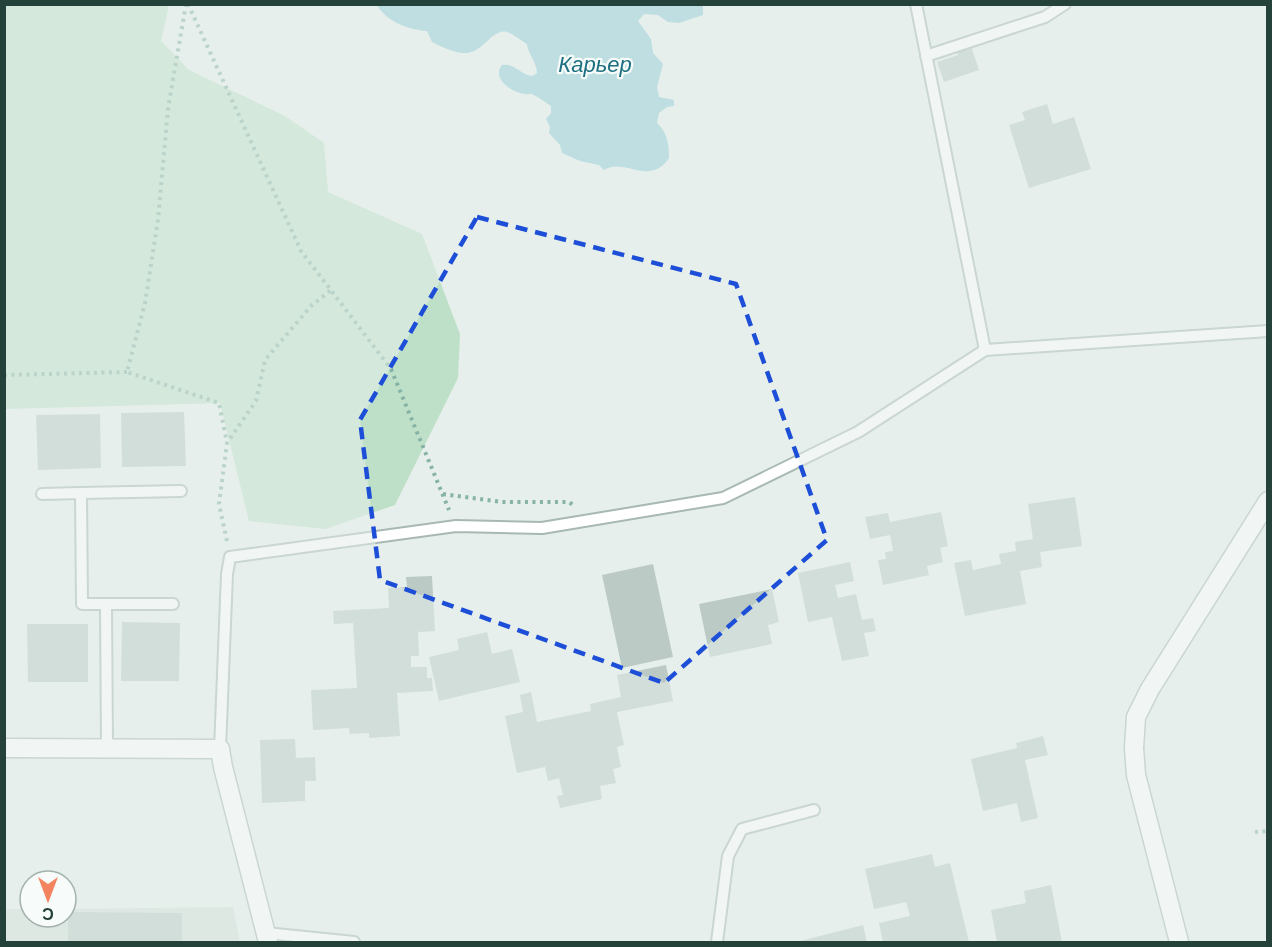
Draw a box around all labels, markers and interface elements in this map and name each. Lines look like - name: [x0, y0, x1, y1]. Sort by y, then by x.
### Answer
- water label: Карьер: [558, 52, 632, 77]
- north arrow: [18, 869, 78, 929]
- text: С: [42, 905, 54, 922]

